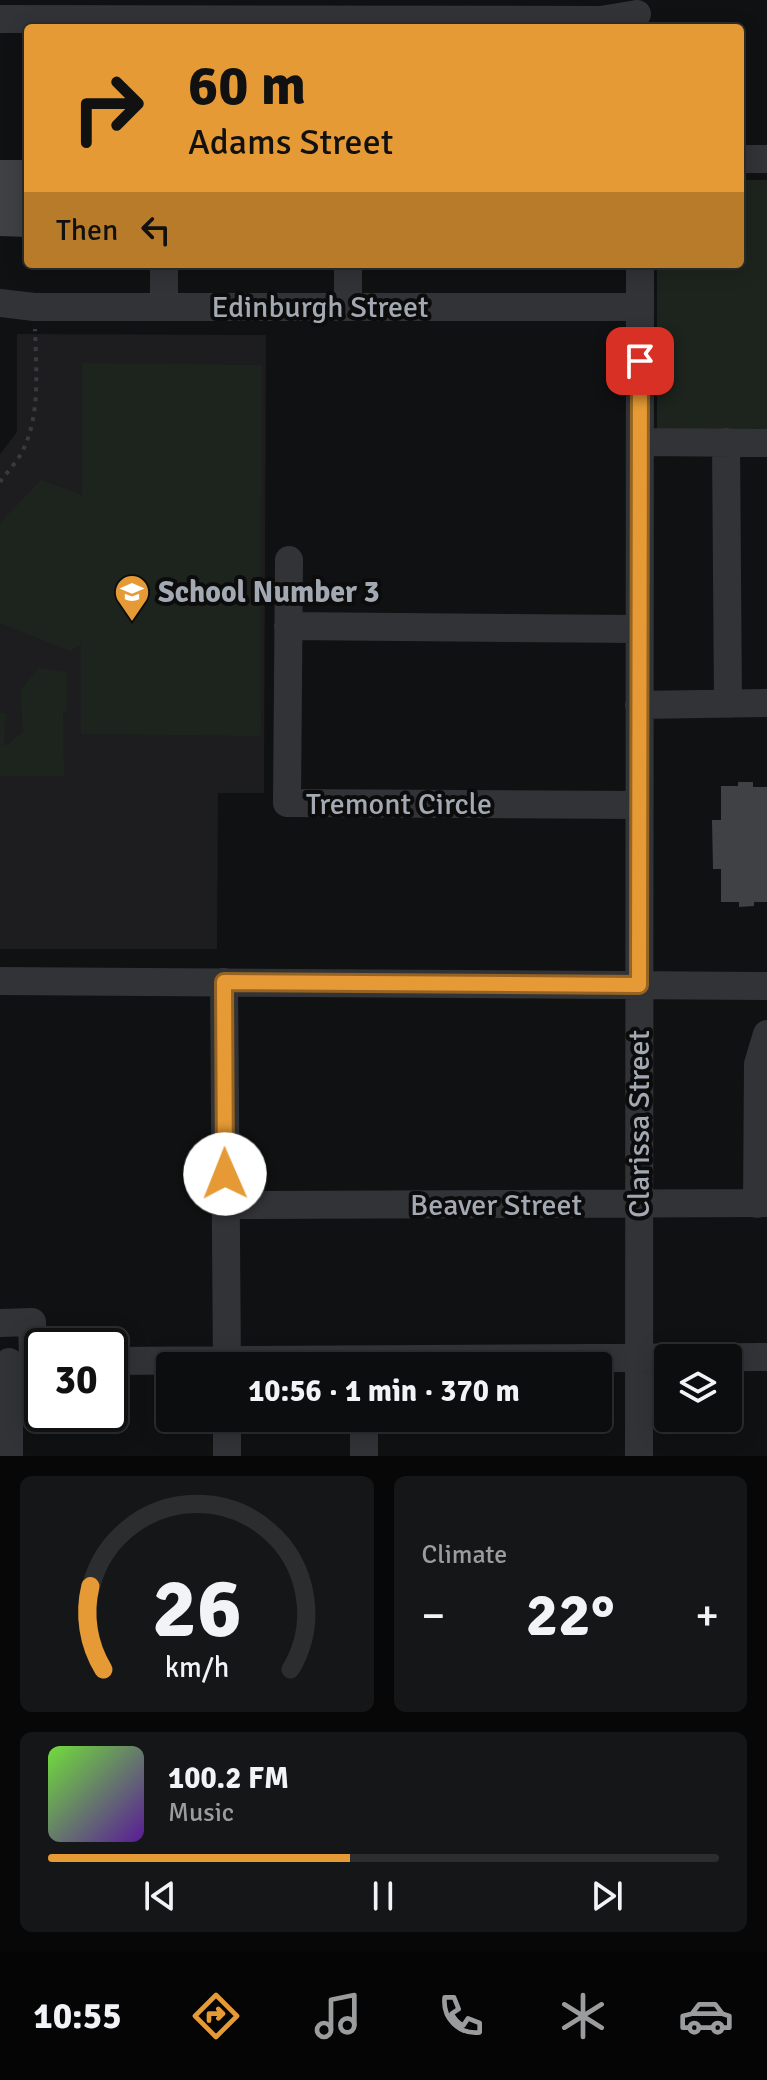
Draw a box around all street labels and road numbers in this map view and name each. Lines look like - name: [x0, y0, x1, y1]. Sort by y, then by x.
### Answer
- street label: Edinburgh Street: [212, 289, 428, 326]
- street label: Tremont Circle: [306, 786, 492, 823]
- street label: Clarissa Street: [621, 1030, 658, 1218]
- street label: Beaver Street: [410, 1187, 582, 1224]

